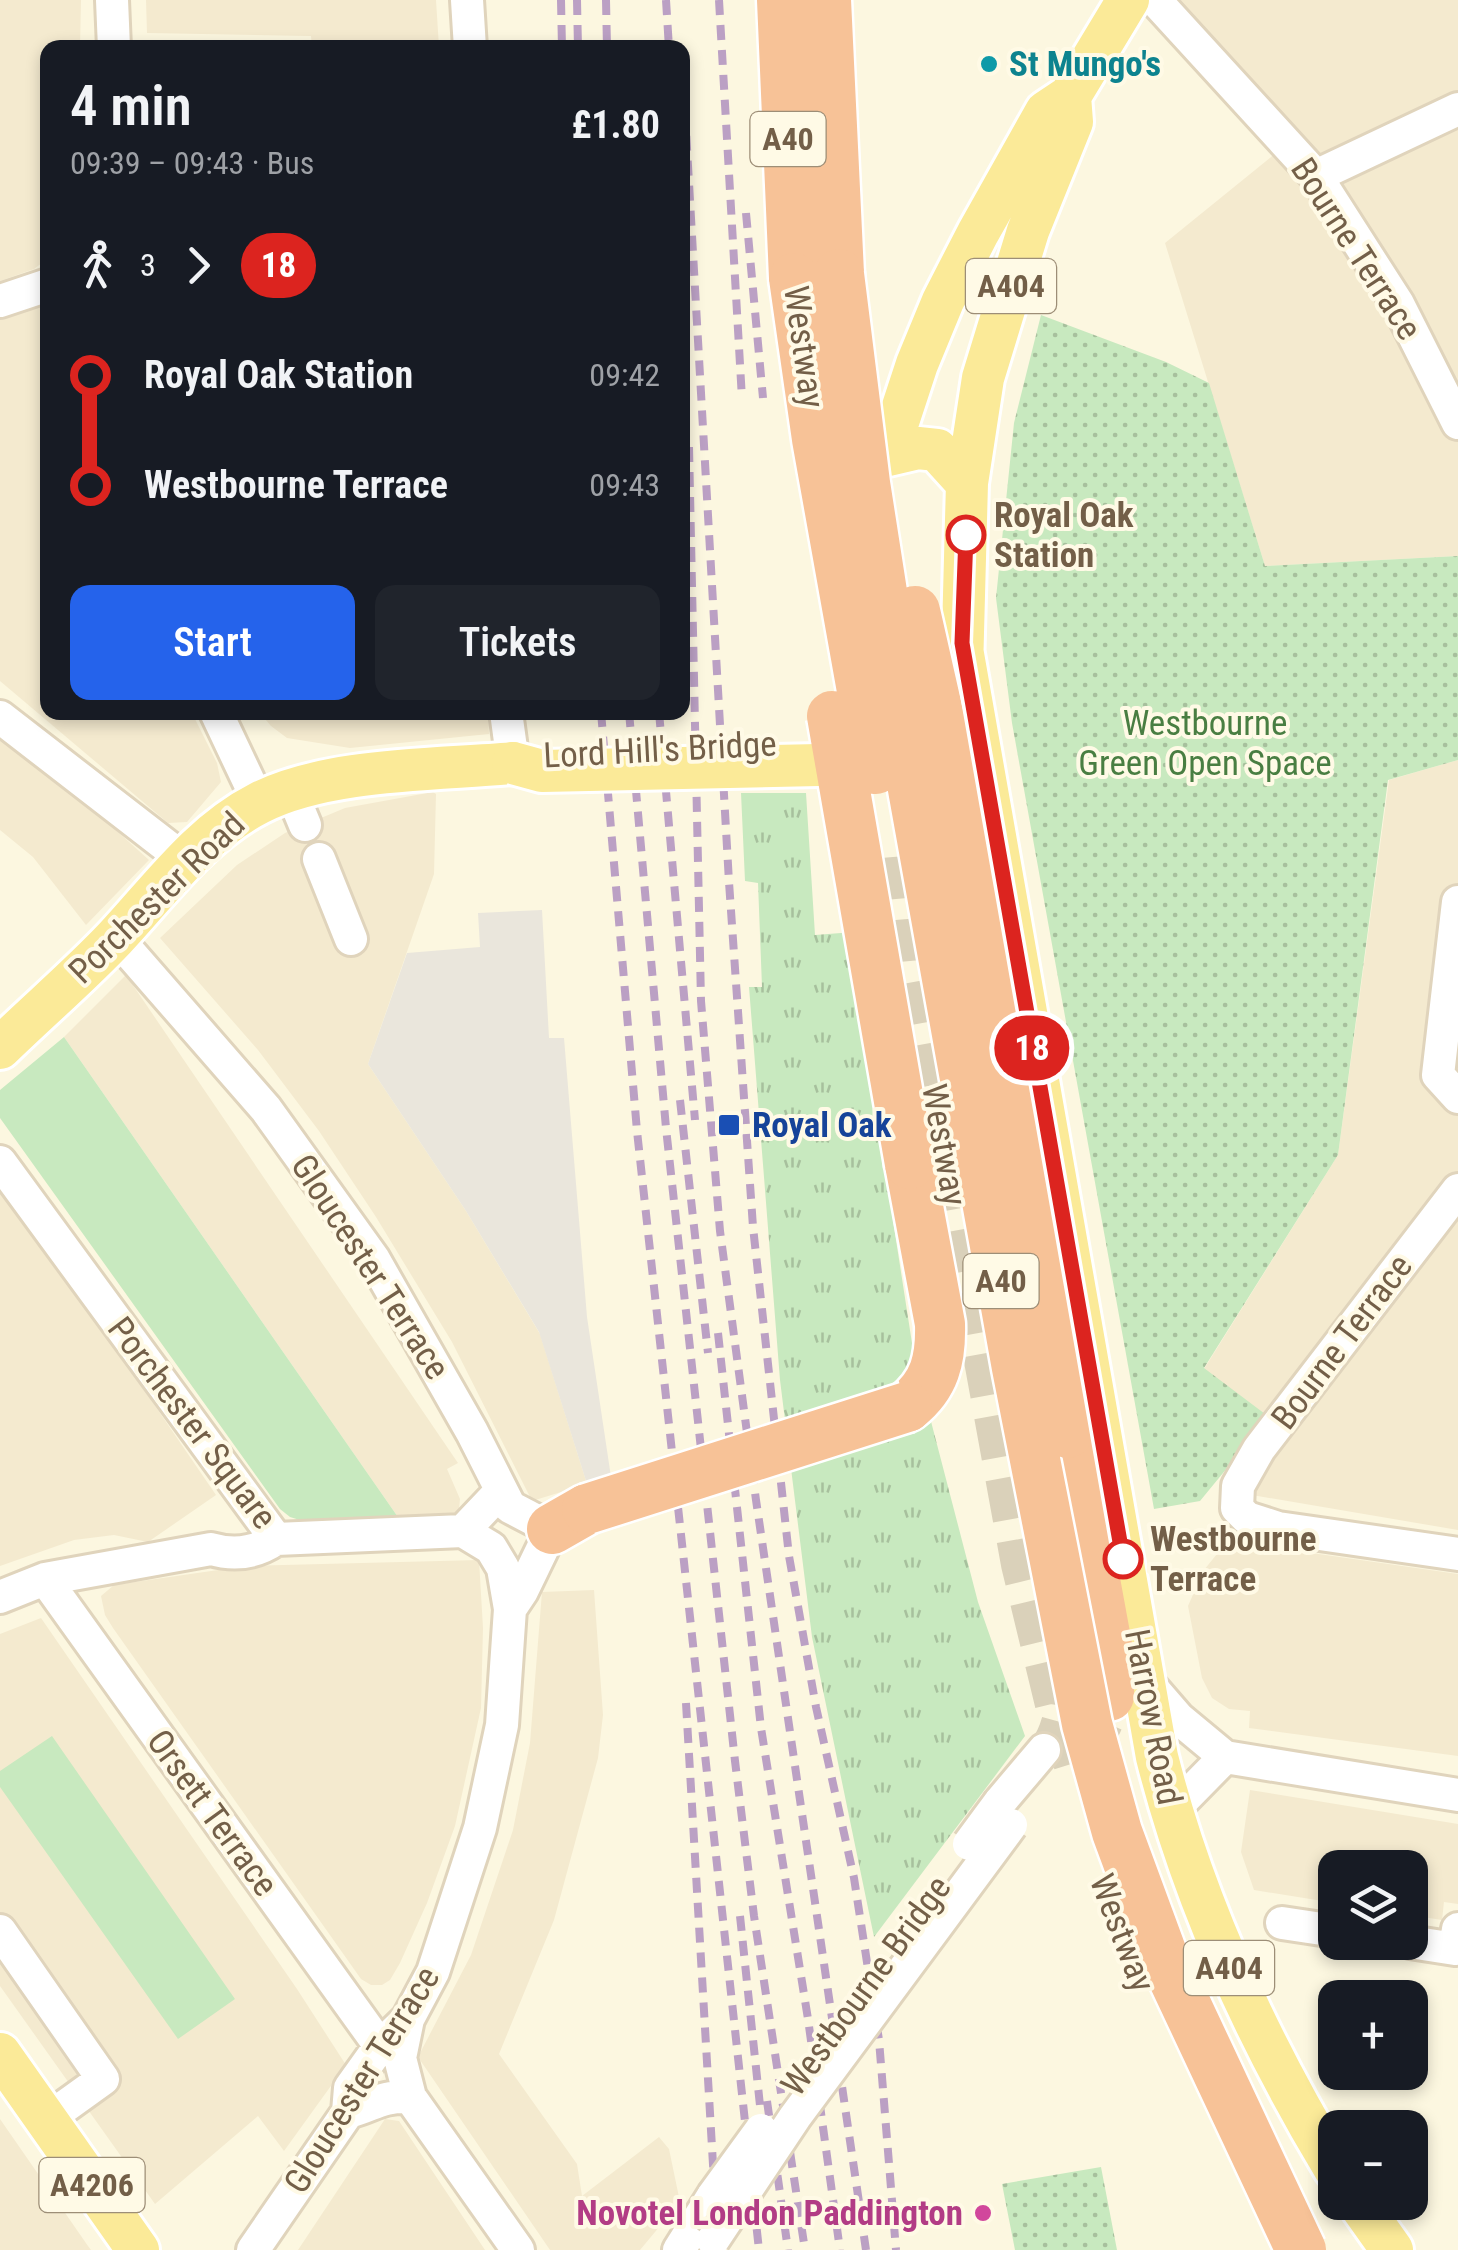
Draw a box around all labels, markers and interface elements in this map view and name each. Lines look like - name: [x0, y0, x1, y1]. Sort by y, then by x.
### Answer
- place label: St Mungo's: [1009, 44, 1161, 85]
- marker: St Mungo's: [978, 53, 1000, 75]
- text: 4 min: [70, 74, 192, 138]
- text: £1.80: [571, 103, 660, 147]
- road number: A40: [750, 112, 826, 166]
- text: 09:39 – 09:43 · Bus: [70, 144, 314, 182]
- street label: Bourne Terrace: [1282, 151, 1430, 347]
- icon: walk: [70, 238, 125, 293]
- icon: forward: [171, 238, 226, 293]
- text: 18: [261, 245, 296, 286]
- text: 3: [140, 246, 156, 284]
- road number: A404: [966, 259, 1056, 313]
- street label: Westway: [775, 283, 833, 411]
- text: Royal Oak Station: [144, 353, 413, 397]
- text: 09:42: [589, 356, 660, 394]
- text: Westbourne Terrace: [144, 463, 448, 507]
- text: 09:43: [589, 466, 660, 504]
- place label: Royal Oak Station: [994, 495, 1134, 576]
- marker: Royal Oak Station: [947, 516, 985, 554]
- button: Start: [70, 585, 355, 700]
- button: Tickets: [375, 585, 660, 700]
- park label: Westbourne Green Open Space: [1078, 703, 1332, 784]
- street label: Lord Hill's Bridge: [542, 723, 778, 777]
- street label: Porchester Road: [61, 804, 253, 992]
- line badge: 18: [987, 1016, 1077, 1080]
- text: 18: [1014, 1028, 1050, 1069]
- street label: Westway: [913, 1081, 975, 1209]
- place label: Royal Oak: [752, 1105, 892, 1146]
- marker: Royal Oak: [716, 1112, 742, 1138]
- street label: Gloucester Terrace: [282, 1147, 458, 1387]
- street label: Bourne Terrace: [1263, 1247, 1421, 1437]
- road number: A40: [964, 1254, 1038, 1308]
- street label: Porchester Square: [99, 1309, 285, 1537]
- place label: Westbourne Terrace: [1150, 1519, 1317, 1600]
- marker: Westbourne Terrace: [1104, 1540, 1142, 1578]
- street label: Harrow Road: [1116, 1626, 1190, 1808]
- street label: Orsett Terrace: [138, 1722, 286, 1904]
- map controls: [1318, 1850, 1428, 2220]
- button: layers: [1318, 1850, 1428, 1960]
- street label: Westbourne Bridge: [773, 1868, 959, 2104]
- street label: Westway: [1081, 1868, 1163, 1998]
- road number: A404: [1184, 1941, 1274, 1995]
- street label: Gloucester Terrace: [276, 1959, 448, 2201]
- button: +: [1318, 1980, 1428, 2090]
- button: −: [1318, 2110, 1428, 2220]
- road number: A4206: [39, 2158, 144, 2212]
- place label: Novotel London Paddington: [576, 2193, 963, 2234]
- marker: Novotel London Paddington: [972, 2202, 994, 2224]

